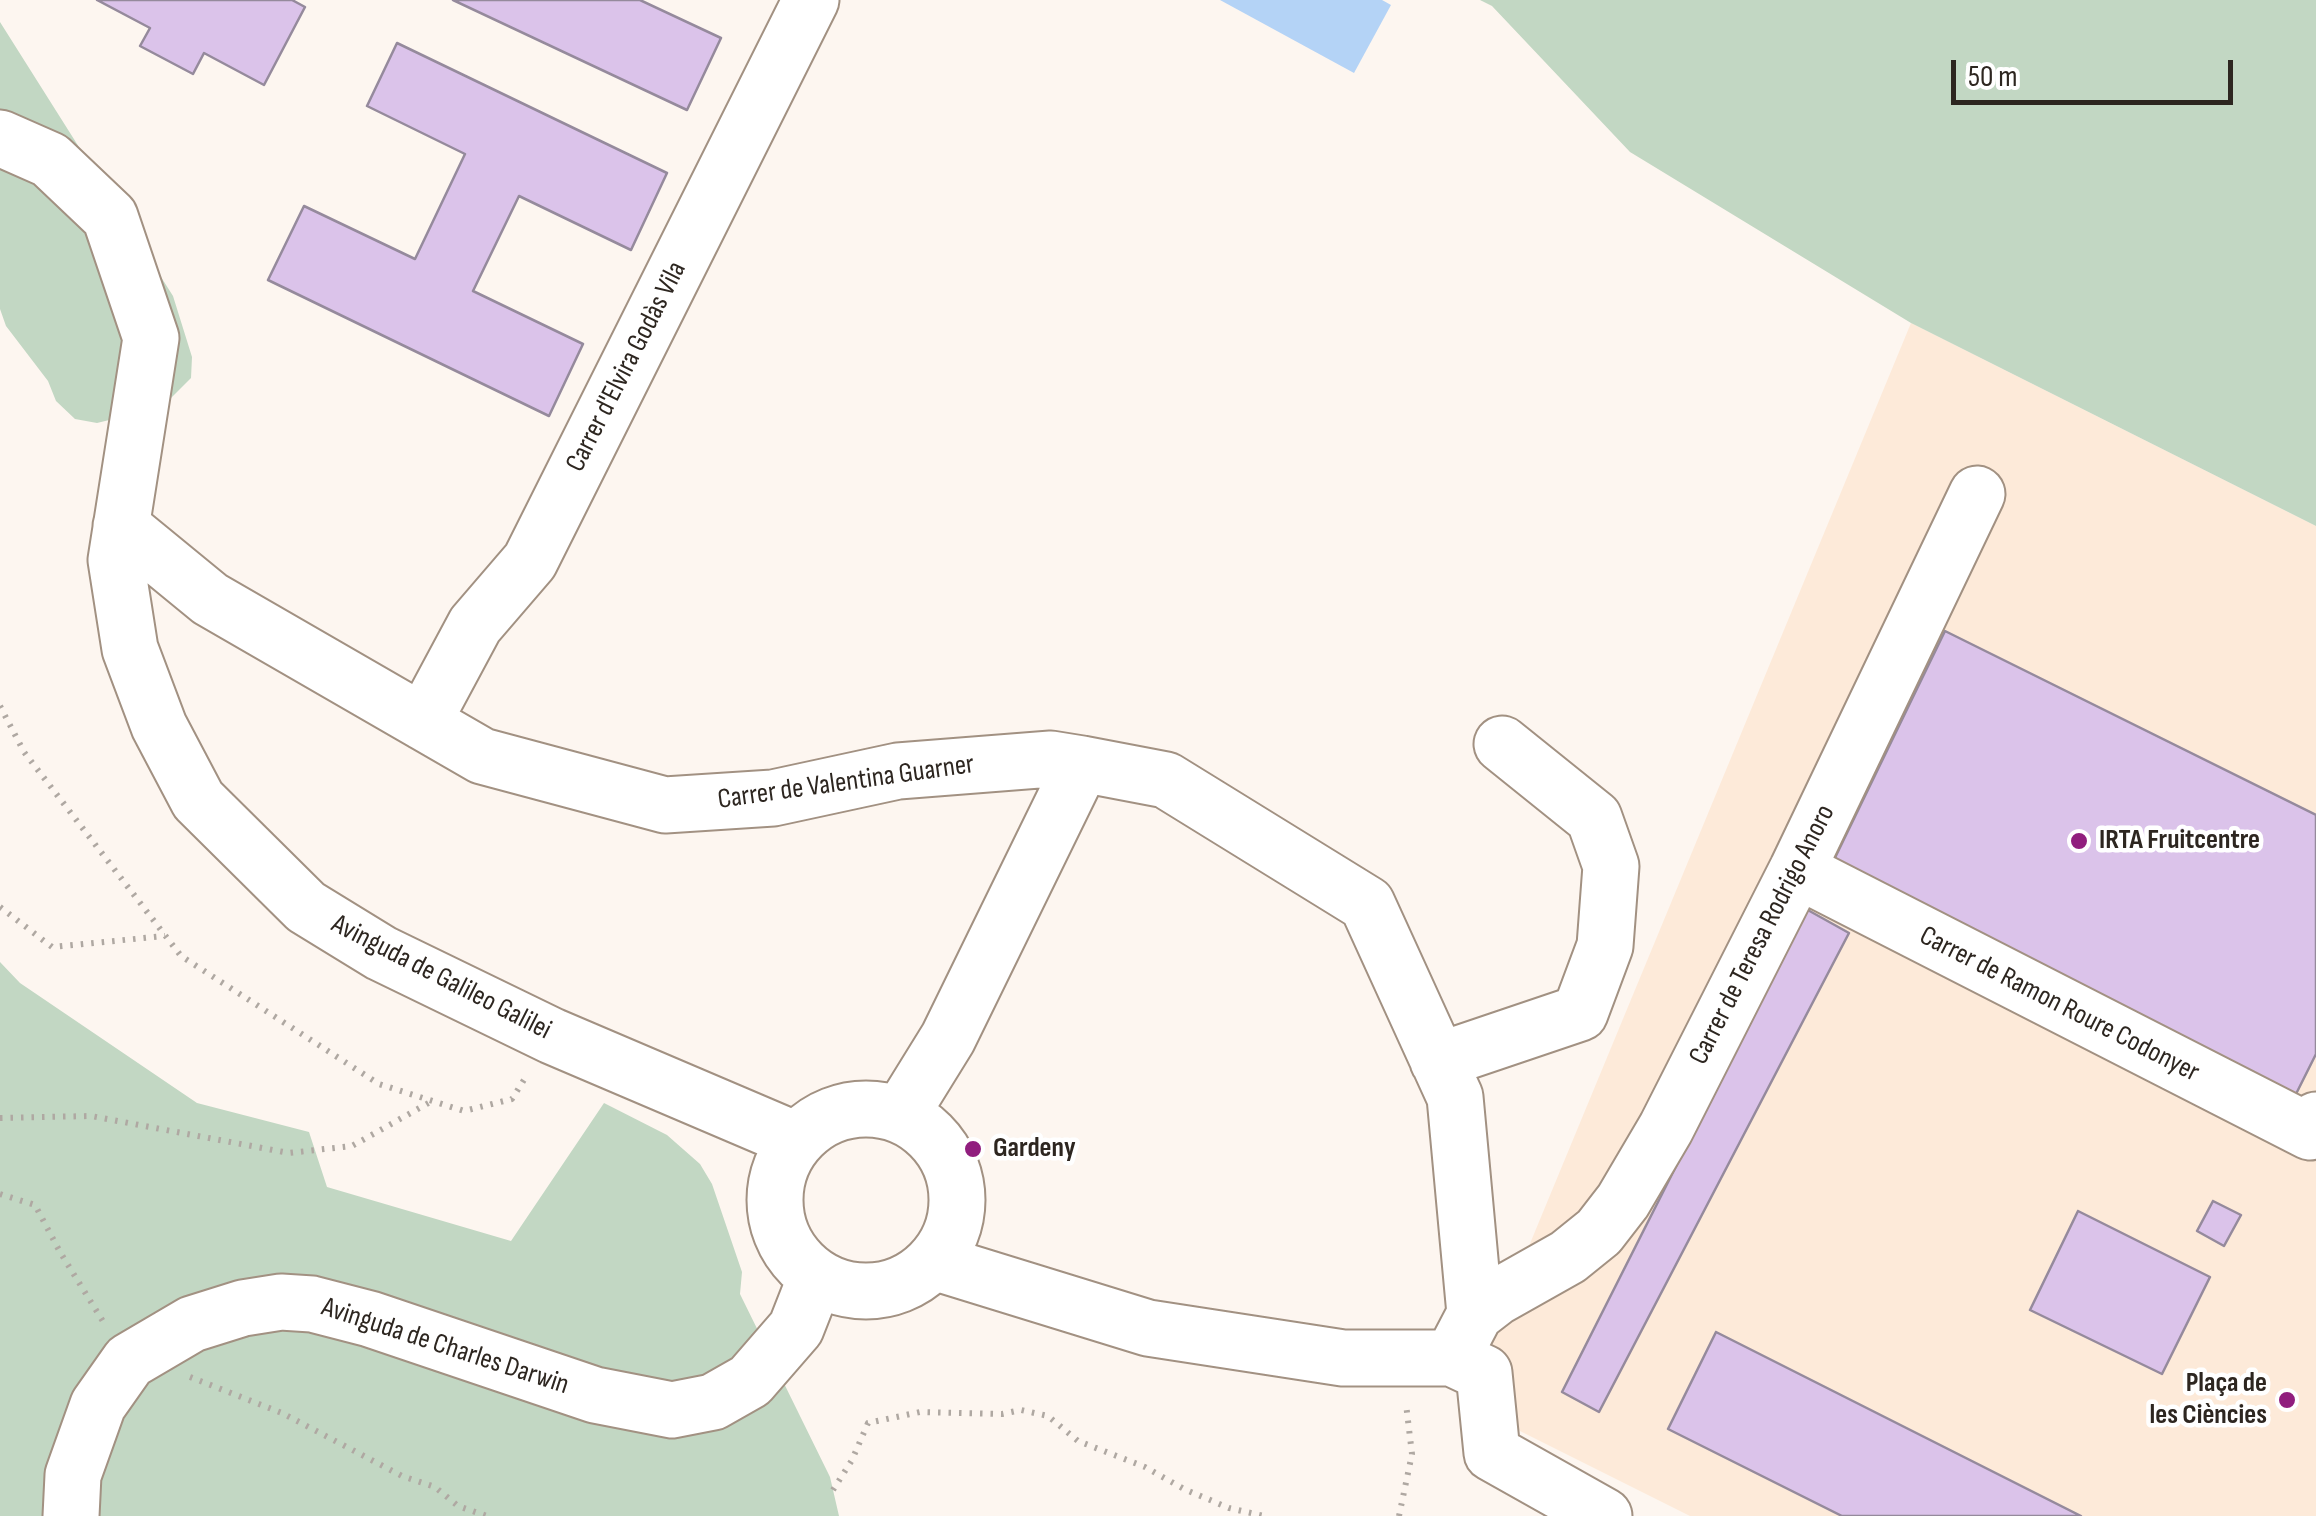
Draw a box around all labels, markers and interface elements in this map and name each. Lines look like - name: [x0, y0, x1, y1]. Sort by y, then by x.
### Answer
- scale bar: [1956, 40, 2238, 102]
- text: 50 m: [1968, 59, 2017, 95]
- street label: Carrer d'Elvira Godàs Vila: [560, 256, 694, 478]
- street label: Carrer de Valentina Guarner: [716, 748, 976, 818]
- street label: Carrer de Teresa Rodrigo Anoro: [1683, 800, 1843, 1070]
- place label: IRTA Fruitcentre: [2099, 824, 2260, 858]
- marker: IRTA Fruitcentre: [2068, 830, 2090, 852]
- street label: Avinguda de Galileo Galilei: [325, 908, 557, 1048]
- street label: Carrer de Ramon Roure Codonyer: [1914, 920, 2204, 1090]
- place label: Gardeny: [993, 1132, 1076, 1166]
- marker: Gardeny: [962, 1138, 984, 1160]
- street label: Avinguda de Charles Darwin: [317, 1291, 573, 1403]
- place label: Plaça de les Ciències: [2150, 1367, 2267, 1433]
- marker: Plaça de les Ciències: [2276, 1389, 2298, 1411]

